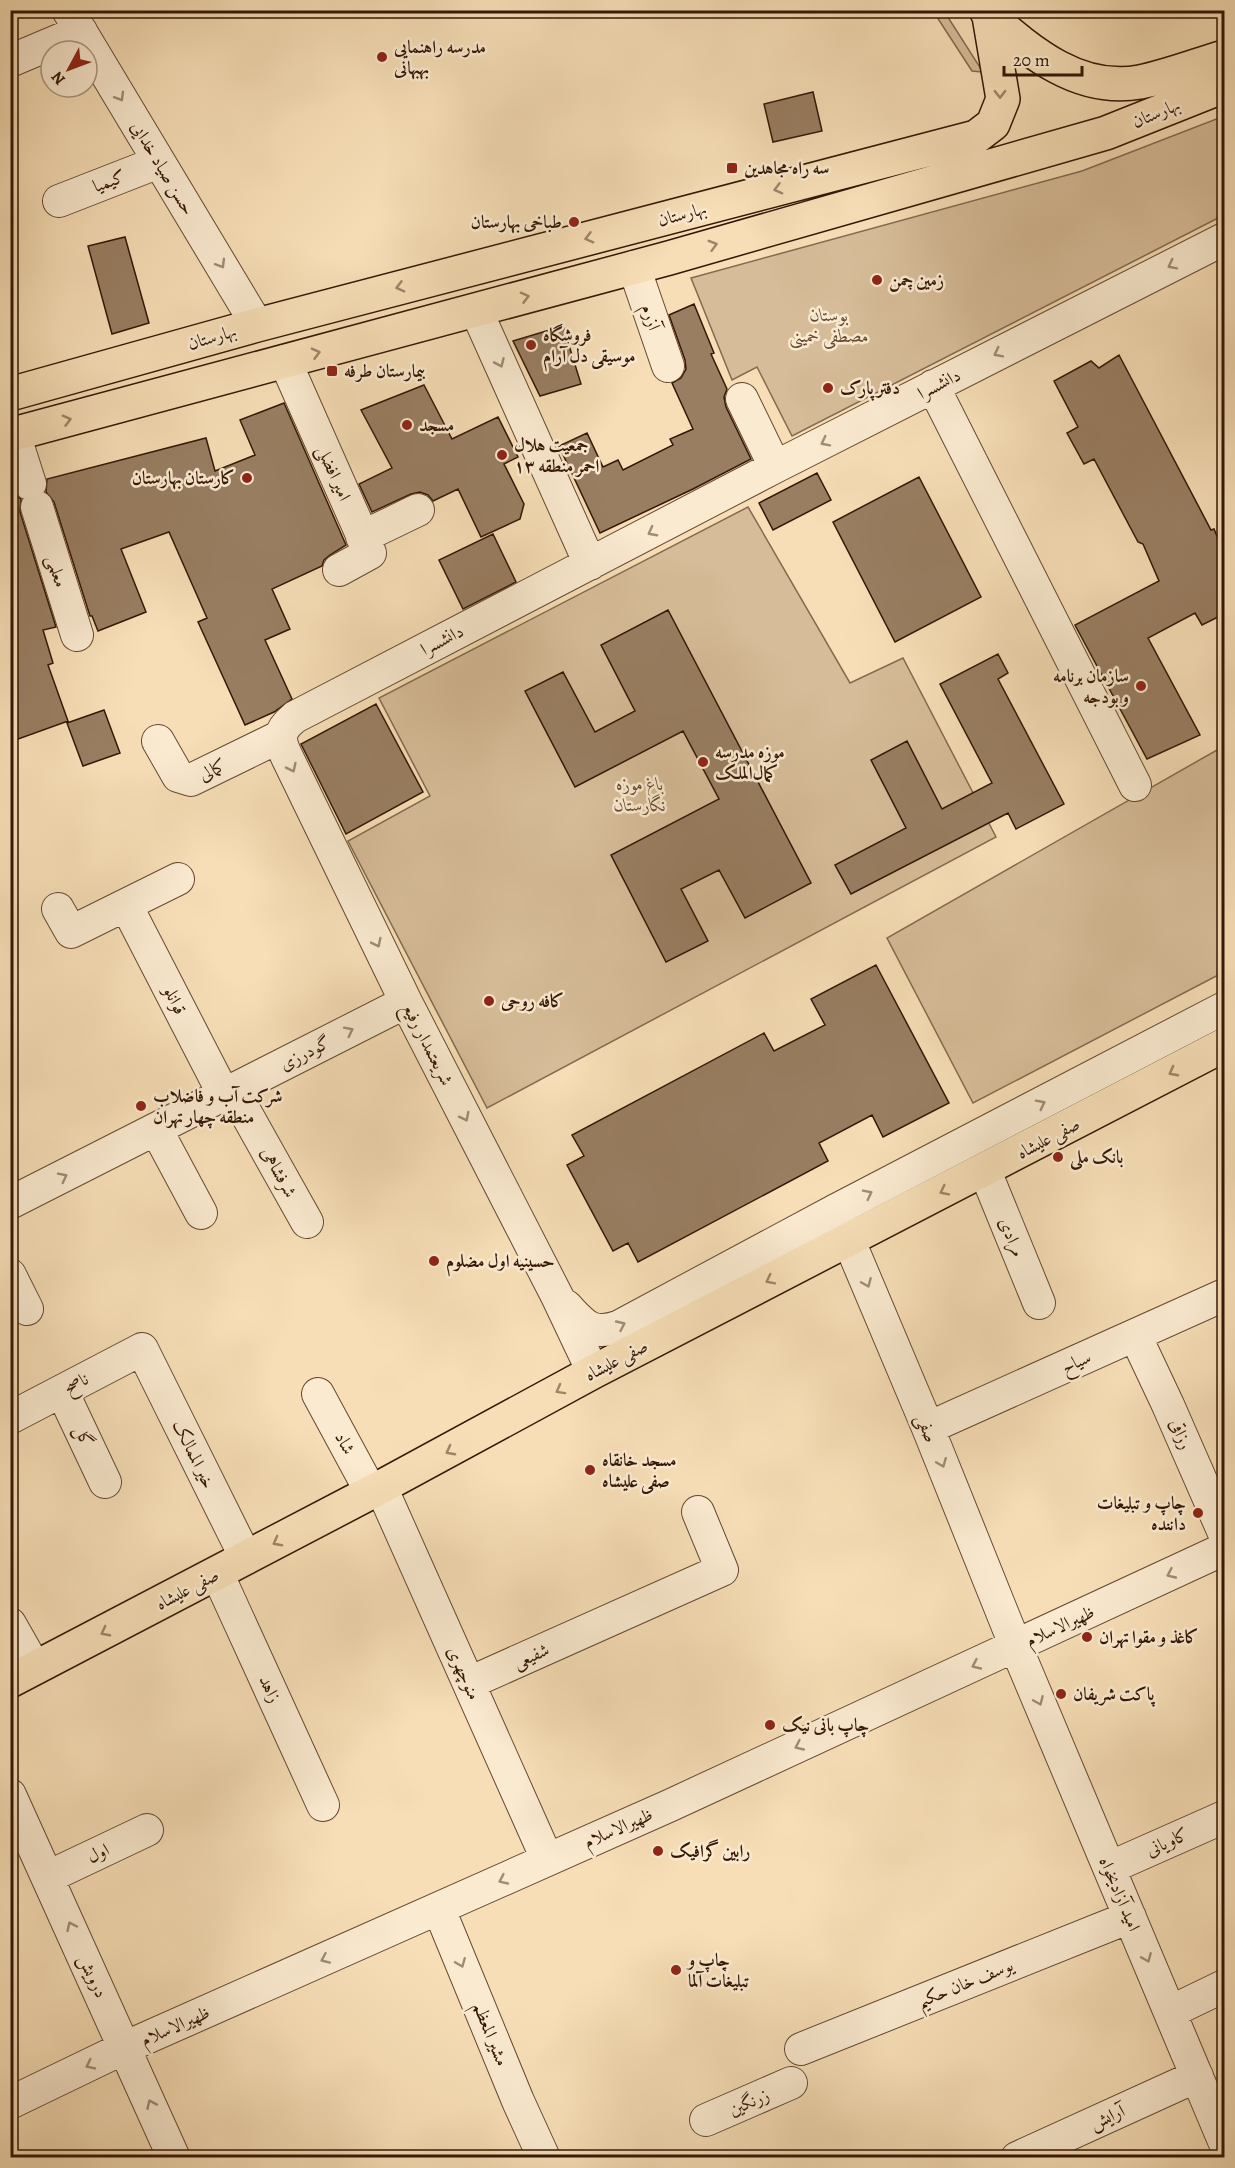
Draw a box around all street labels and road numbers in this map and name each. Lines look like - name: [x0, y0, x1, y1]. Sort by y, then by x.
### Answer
- street label: بهارستان: [1128, 93, 1184, 133]
- street label: حسن صیاد خدایی: [125, 116, 201, 220]
- street label: کیمیا: [89, 164, 129, 198]
- street label: بهارستان: [655, 196, 709, 232]
- street label: آزرم: [632, 301, 667, 337]
- street label: بهارستان: [185, 319, 239, 355]
- street label: دانشسرا: [913, 363, 965, 405]
- street label: امیر افضلی: [310, 441, 357, 505]
- street label: معلمی: [41, 552, 73, 590]
- street label: دانشسرا: [416, 619, 468, 661]
- street label: کمالی: [195, 753, 229, 787]
- street label: قوانلو: [157, 980, 192, 1018]
- street label: شریعتمدار رفیع: [393, 998, 459, 1091]
- street label: گودرزی: [275, 1030, 335, 1076]
- street label: صفی علیشاه: [1012, 1111, 1084, 1166]
- street label: شرفشاهی: [255, 1142, 303, 1202]
- street label: مرادی: [992, 1214, 1031, 1261]
- street label: صفی علیشاه: [580, 1333, 652, 1388]
- street label: سیاح: [1057, 1345, 1097, 1383]
- street label: ناصح: [59, 1367, 94, 1403]
- street label: صفی: [910, 1410, 944, 1446]
- street label: خیر الممالک: [167, 1415, 221, 1493]
- street label: رزاقی: [1164, 1415, 1198, 1453]
- street label: گل: [69, 1421, 99, 1451]
- street label: شاد: [329, 1427, 361, 1459]
- street label: صفی علیشاه: [151, 1562, 223, 1617]
- street label: ظهیرالاسلام: [1022, 1600, 1100, 1656]
- street label: شفیعی: [509, 1637, 553, 1675]
- street label: منوچهری: [442, 1642, 486, 1704]
- street label: زاهد: [253, 1671, 287, 1707]
- street label: ظهیرالاسلام: [580, 1802, 658, 1858]
- street label: کاویانی: [1142, 1822, 1192, 1862]
- street label: اول: [83, 1837, 113, 1869]
- street label: امید آزادیخواه: [1094, 1853, 1146, 1935]
- street label: درویش: [73, 1950, 113, 2002]
- street label: یوسف خان حکیم: [913, 1952, 1020, 2019]
- street label: مشیر المعظم: [463, 1999, 515, 2071]
- street label: ظهیرالاسلام: [137, 2000, 215, 2056]
- street label: زرنگین: [725, 2083, 773, 2121]
- street label: آرایش: [1086, 2098, 1130, 2135]

